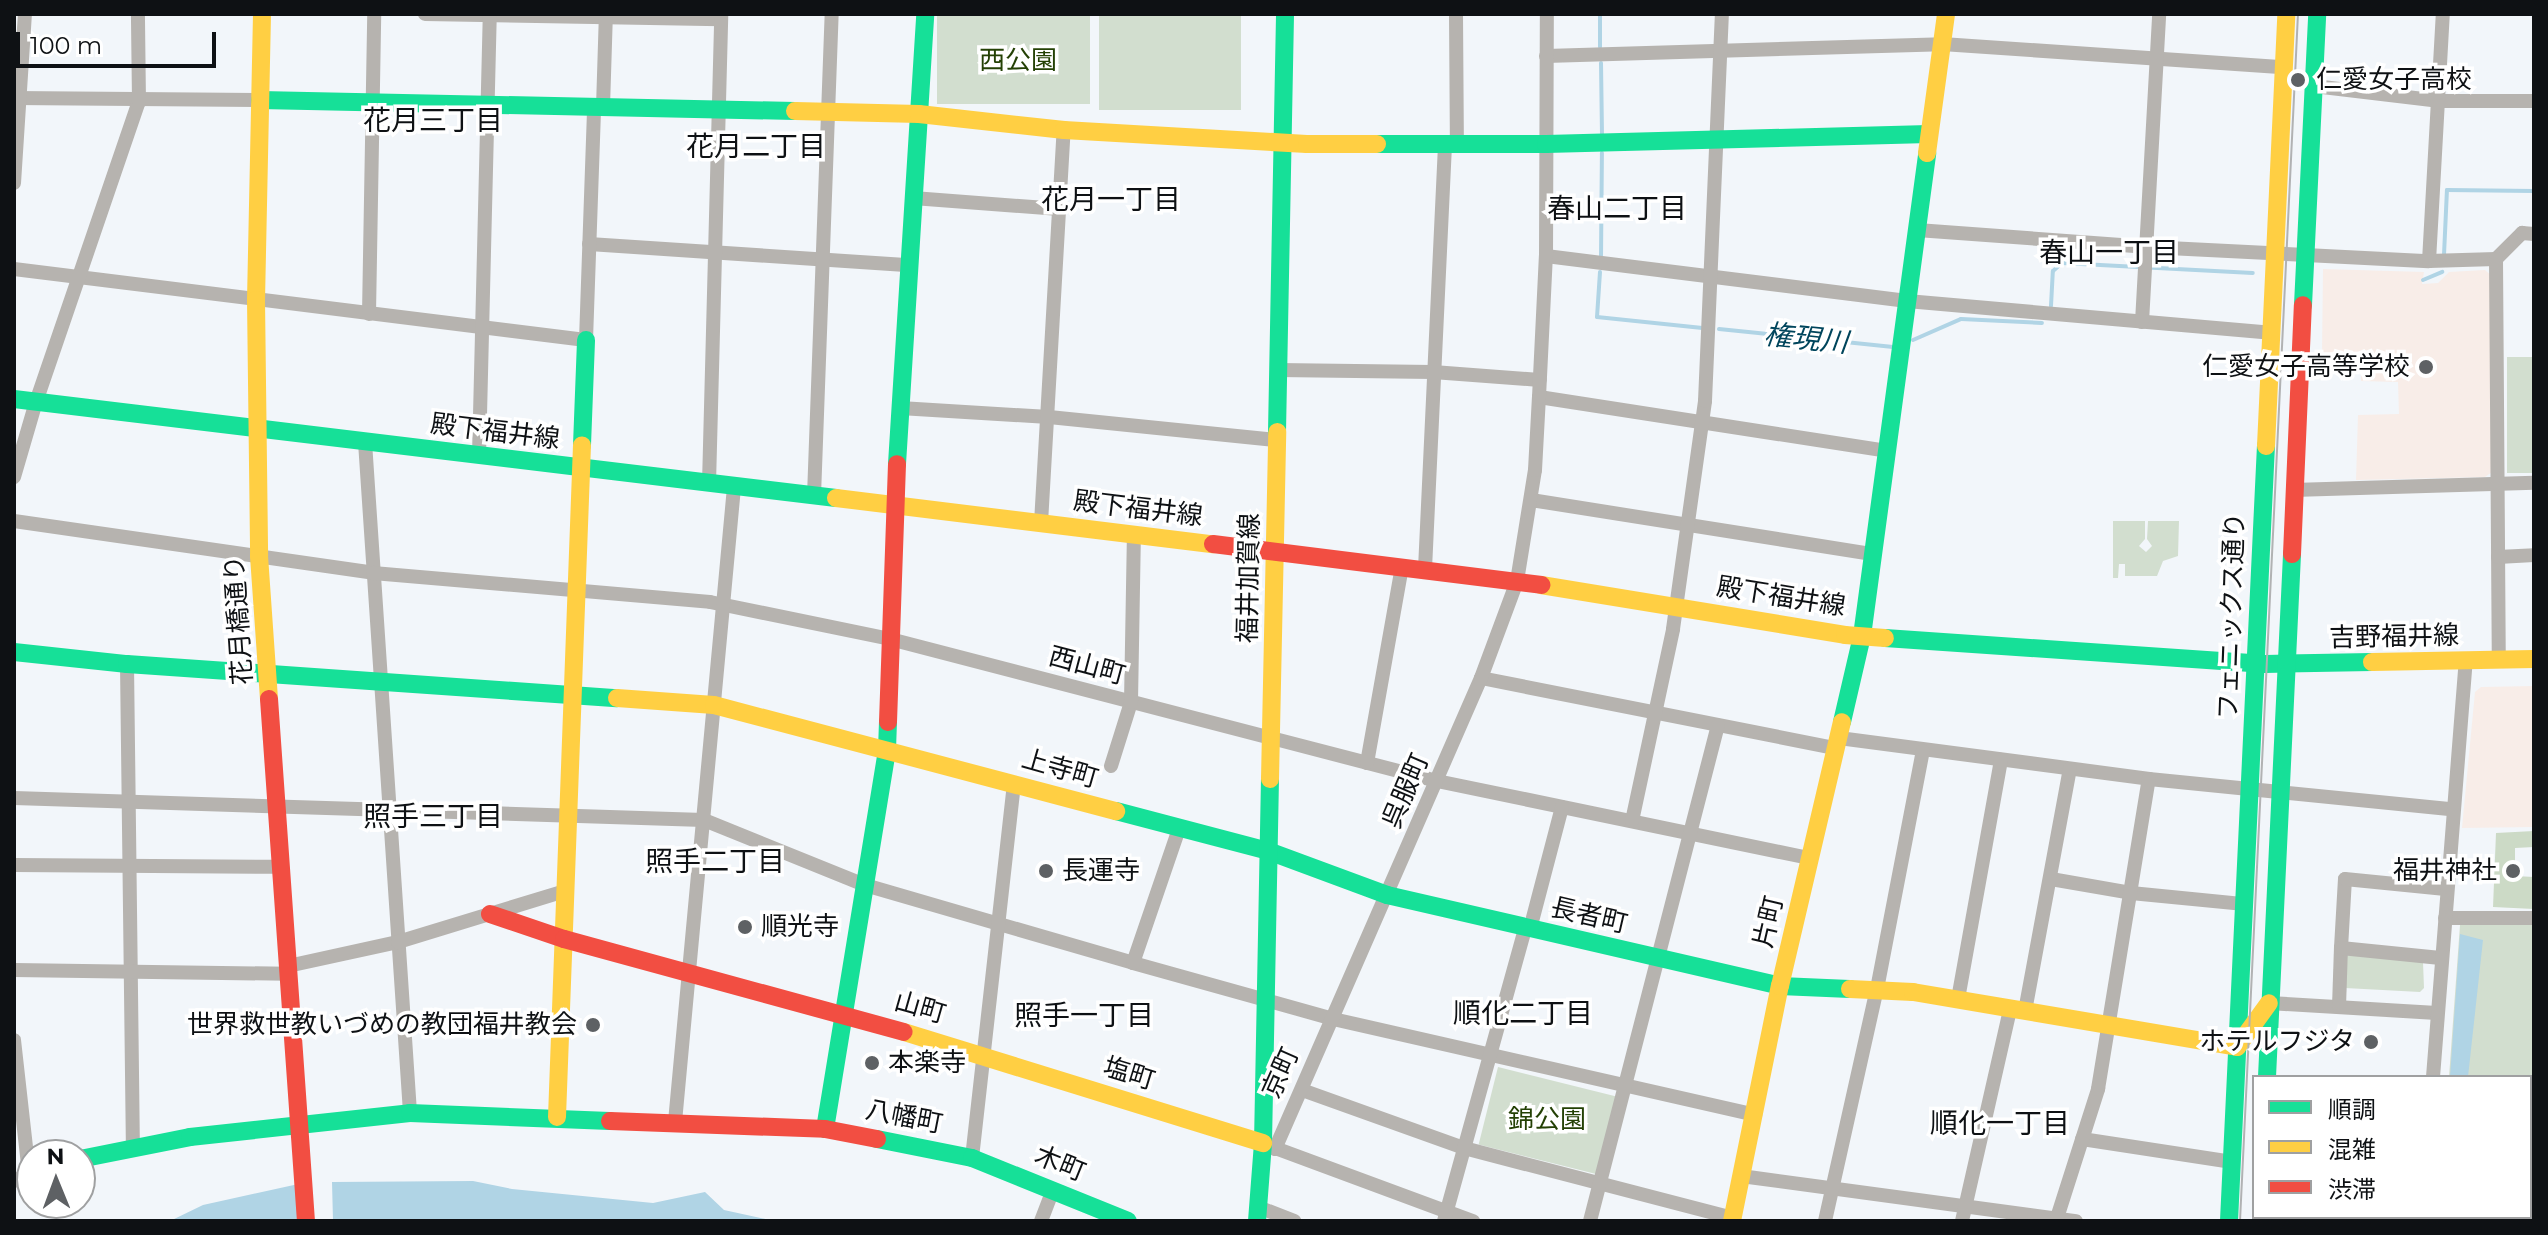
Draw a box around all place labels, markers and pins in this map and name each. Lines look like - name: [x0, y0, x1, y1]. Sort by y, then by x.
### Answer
- place label: 仁愛女子高校: [2316, 64, 2472, 96]
- marker: 仁愛女子高校: [2287, 69, 2309, 91]
- place label: 仁愛女子高等学校: [2202, 351, 2410, 383]
- marker: 仁愛女子高等学校: [2417, 358, 2435, 376]
- place label: 長運寺: [1062, 855, 1140, 887]
- place label: 福井神社: [2393, 855, 2497, 887]
- marker: 長運寺: [1037, 862, 1055, 880]
- marker: 福井神社: [2504, 862, 2522, 880]
- place label: 順光寺: [761, 911, 839, 943]
- marker: 順光寺: [736, 918, 754, 936]
- place label: 世界救世教いづめの教団福井教会: [187, 1009, 577, 1041]
- marker: 世界救世教いづめの教団福井教会: [584, 1016, 602, 1034]
- place label: ホテルフジタ: [2199, 1026, 2355, 1058]
- marker: ホテルフジタ: [2362, 1033, 2380, 1051]
- place label: 本楽寺: [888, 1047, 966, 1079]
- marker: 本楽寺: [863, 1054, 881, 1072]

